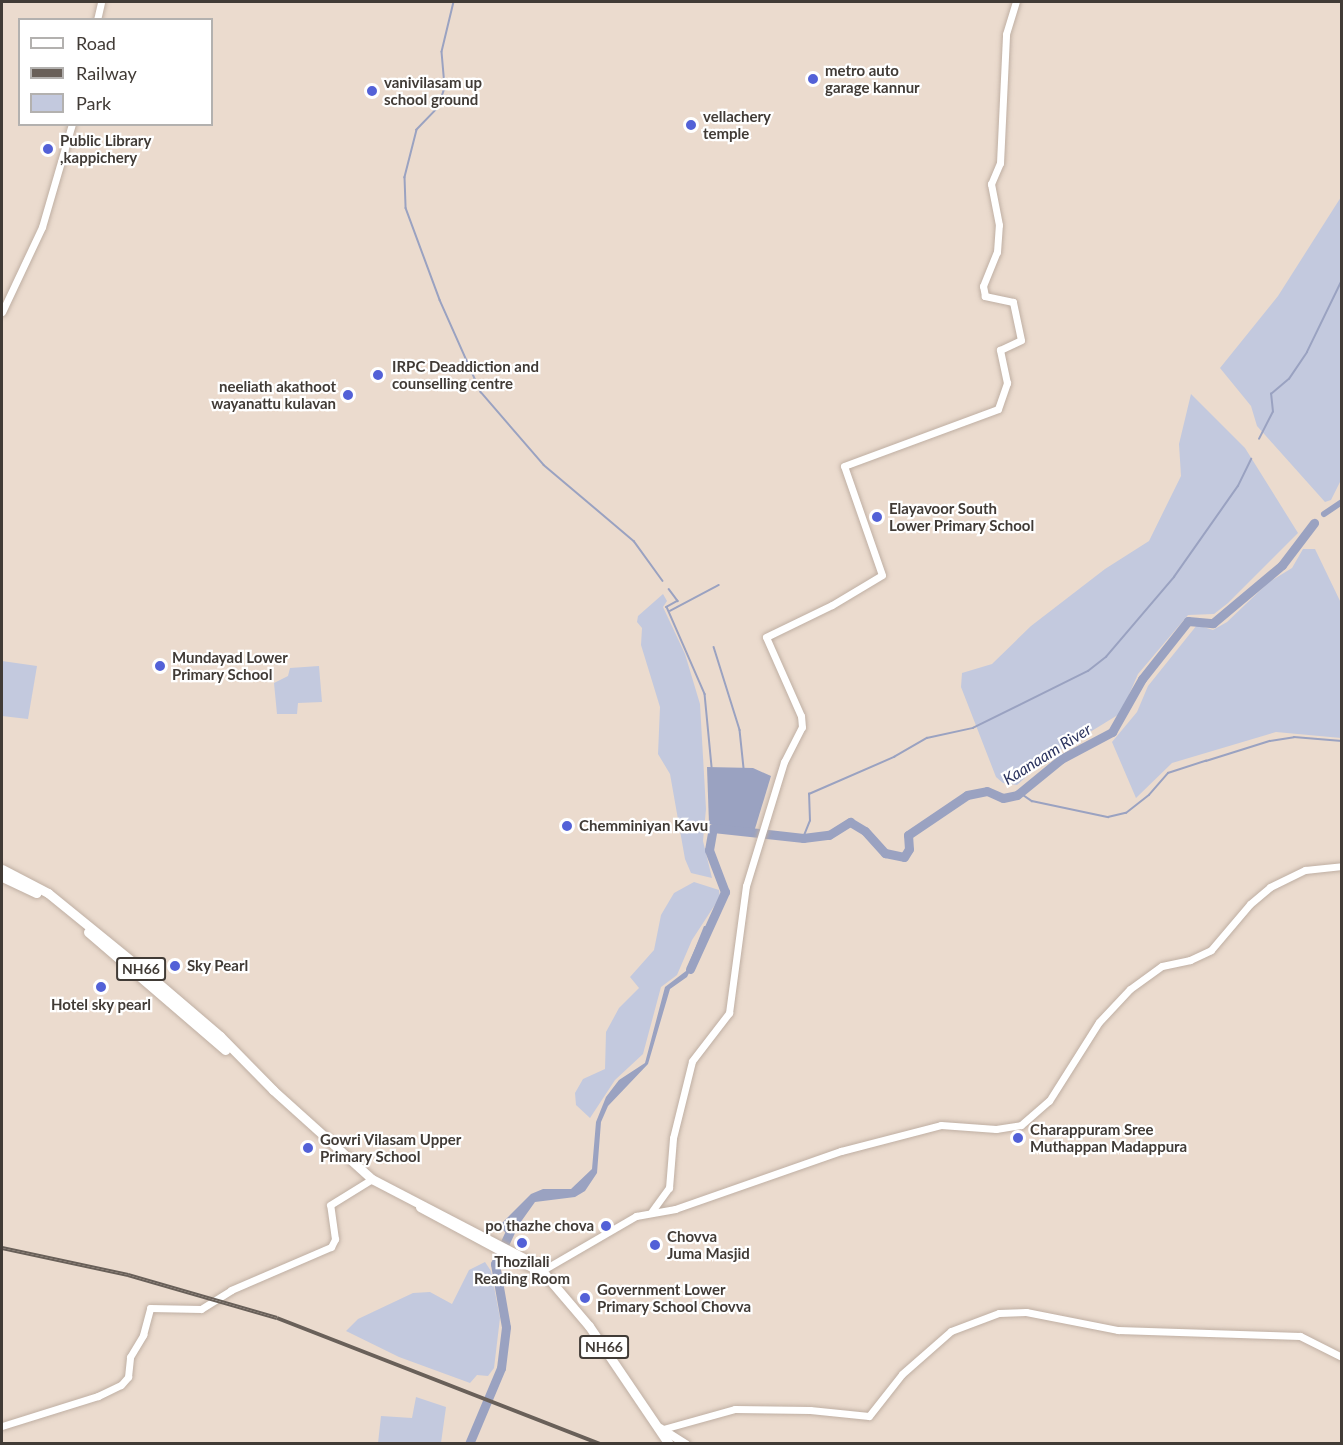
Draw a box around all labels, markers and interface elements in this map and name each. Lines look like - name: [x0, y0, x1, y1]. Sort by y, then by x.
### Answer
- legend: [18, 18, 213, 126]
- text: Road: [76, 32, 116, 54]
- place label: metro auto garage kannur: [825, 61, 920, 96]
- text: Railway: [76, 62, 137, 84]
- marker: metro auto garage kannur: [806, 72, 820, 86]
- place label: vanivilasam up school ground: [384, 73, 482, 108]
- marker: vanivilasam up school ground: [365, 84, 379, 98]
- text: Park: [76, 92, 111, 114]
- place label: vellachery temple: [703, 107, 771, 142]
- marker: vellachery temple: [684, 118, 698, 132]
- place label: Public Library ,kappichery: [60, 131, 151, 166]
- marker: Public Library ,kappichery: [41, 142, 55, 156]
- place label: IRPC Deaddiction and counselling centre: [392, 357, 539, 392]
- marker: IRPC Deaddiction and counselling centre: [369, 366, 387, 384]
- place label: neeliath akathoot wayanattu kulavan: [211, 377, 336, 412]
- marker: neeliath akathoot wayanattu kulavan: [341, 388, 355, 402]
- place label: Elayavoor South Lower Primary School: [889, 499, 1035, 534]
- marker: Elayavoor South Lower Primary School: [870, 510, 884, 524]
- place label: Mundayad Lower Primary School: [172, 648, 288, 683]
- marker: Mundayad Lower Primary School: [153, 659, 167, 673]
- water label: Kaanaam River: [999, 719, 1095, 789]
- place label: Chemminiyan Kavu: [579, 817, 708, 835]
- marker: Chemminiyan Kavu: [560, 819, 574, 833]
- place label: Sky Pearl: [187, 957, 249, 975]
- road number: NH66: [116, 958, 166, 980]
- marker: Sky Pearl: [168, 959, 182, 973]
- marker: Hotel sky pearl: [94, 980, 108, 994]
- place label: Hotel sky pearl: [51, 996, 151, 1014]
- place label: Charappuram Sree Muthappan Madappura: [1030, 1120, 1187, 1155]
- place label: Gowri Vilasam Upper Primary School: [320, 1130, 462, 1165]
- marker: Charappuram Sree Muthappan Madappura: [1011, 1131, 1025, 1145]
- marker: Gowri Vilasam Upper Primary School: [301, 1141, 315, 1155]
- place label: po thazhe chova: [485, 1217, 594, 1235]
- marker: po thazhe chova: [599, 1219, 613, 1233]
- place label: Chovva Juma Masjid: [667, 1227, 750, 1262]
- marker: Thozilali Reading Room: [515, 1236, 529, 1250]
- marker: Chovva Juma Masjid: [648, 1238, 662, 1252]
- place label: Thozilali Reading Room: [474, 1252, 570, 1287]
- place label: Government Lower Primary School Chovva: [597, 1280, 751, 1315]
- marker: Government Lower Primary School Chovva: [578, 1291, 592, 1305]
- road number: NH66: [578, 1336, 630, 1358]

